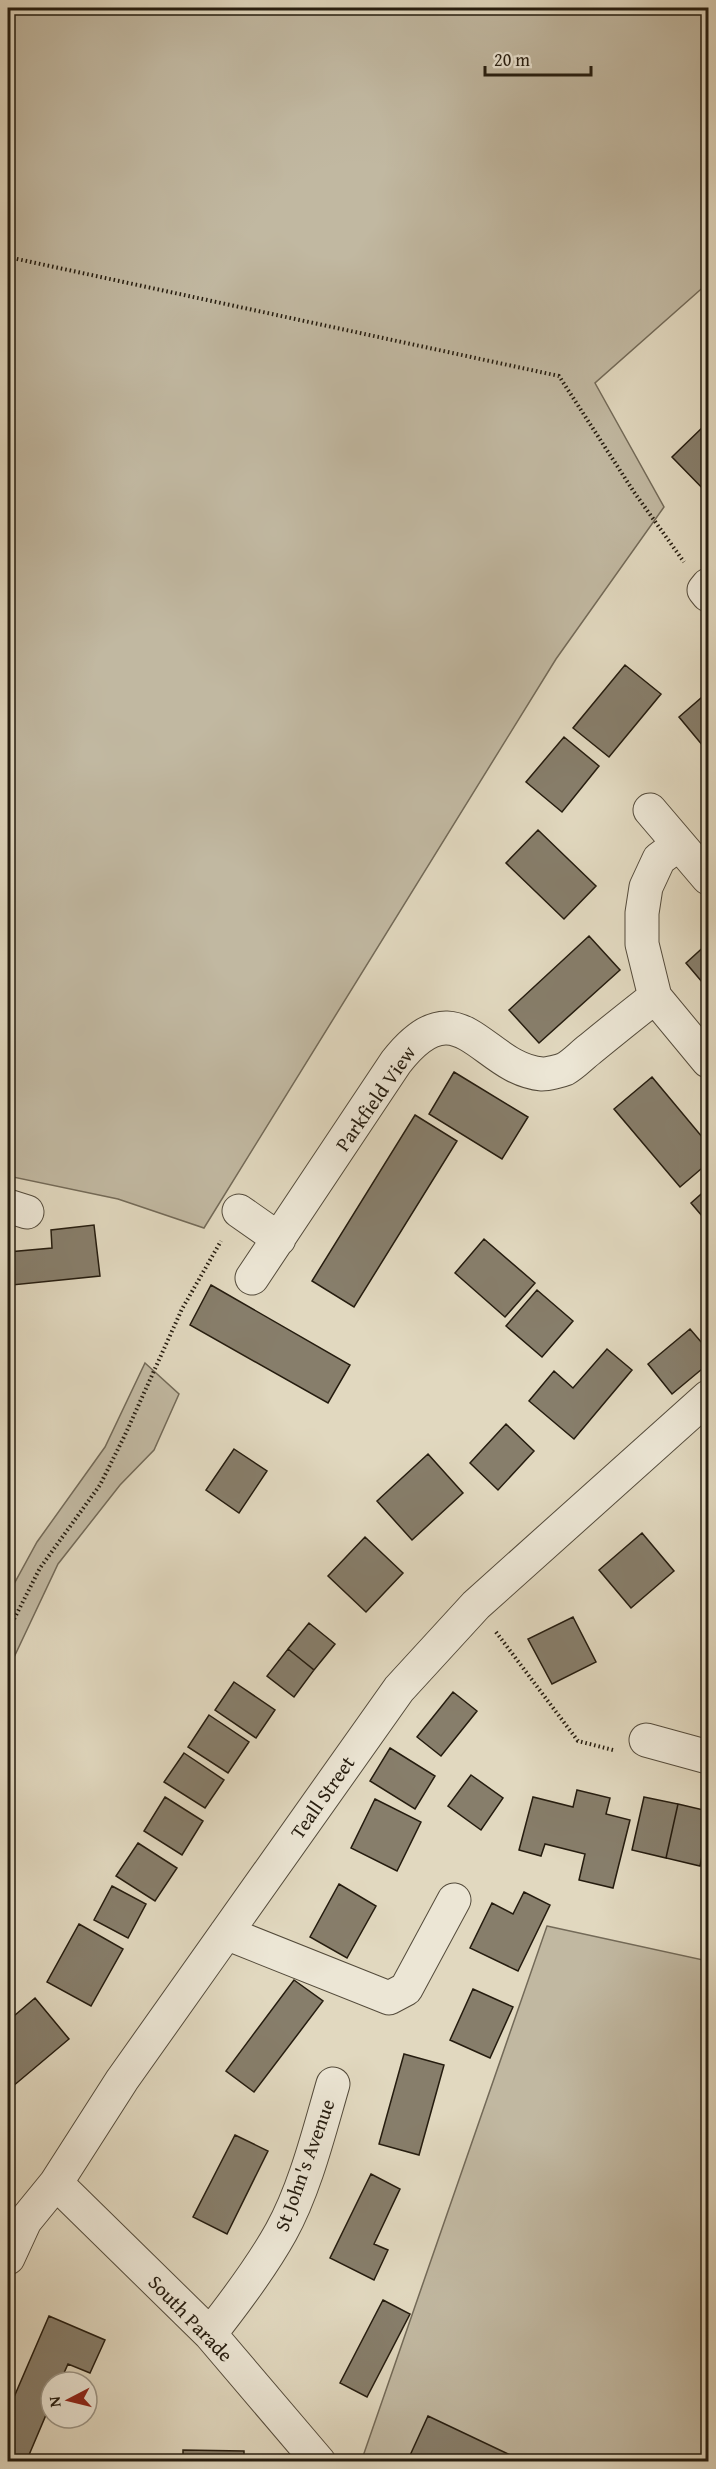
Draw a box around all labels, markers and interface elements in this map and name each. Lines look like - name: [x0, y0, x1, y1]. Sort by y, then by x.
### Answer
- scale bar: [485, 39, 592, 77]
- text: 20 m: [494, 46, 530, 73]
- street label: Parkfield View: [328, 1039, 423, 1157]
- street label: Teall Street: [283, 1750, 361, 1844]
- street label: St John's Avenue: [267, 2095, 341, 2235]
- street label: South Parade: [142, 2268, 240, 2368]
- north arrow: [39, 2370, 99, 2430]
- text: N: [42, 2395, 67, 2409]

